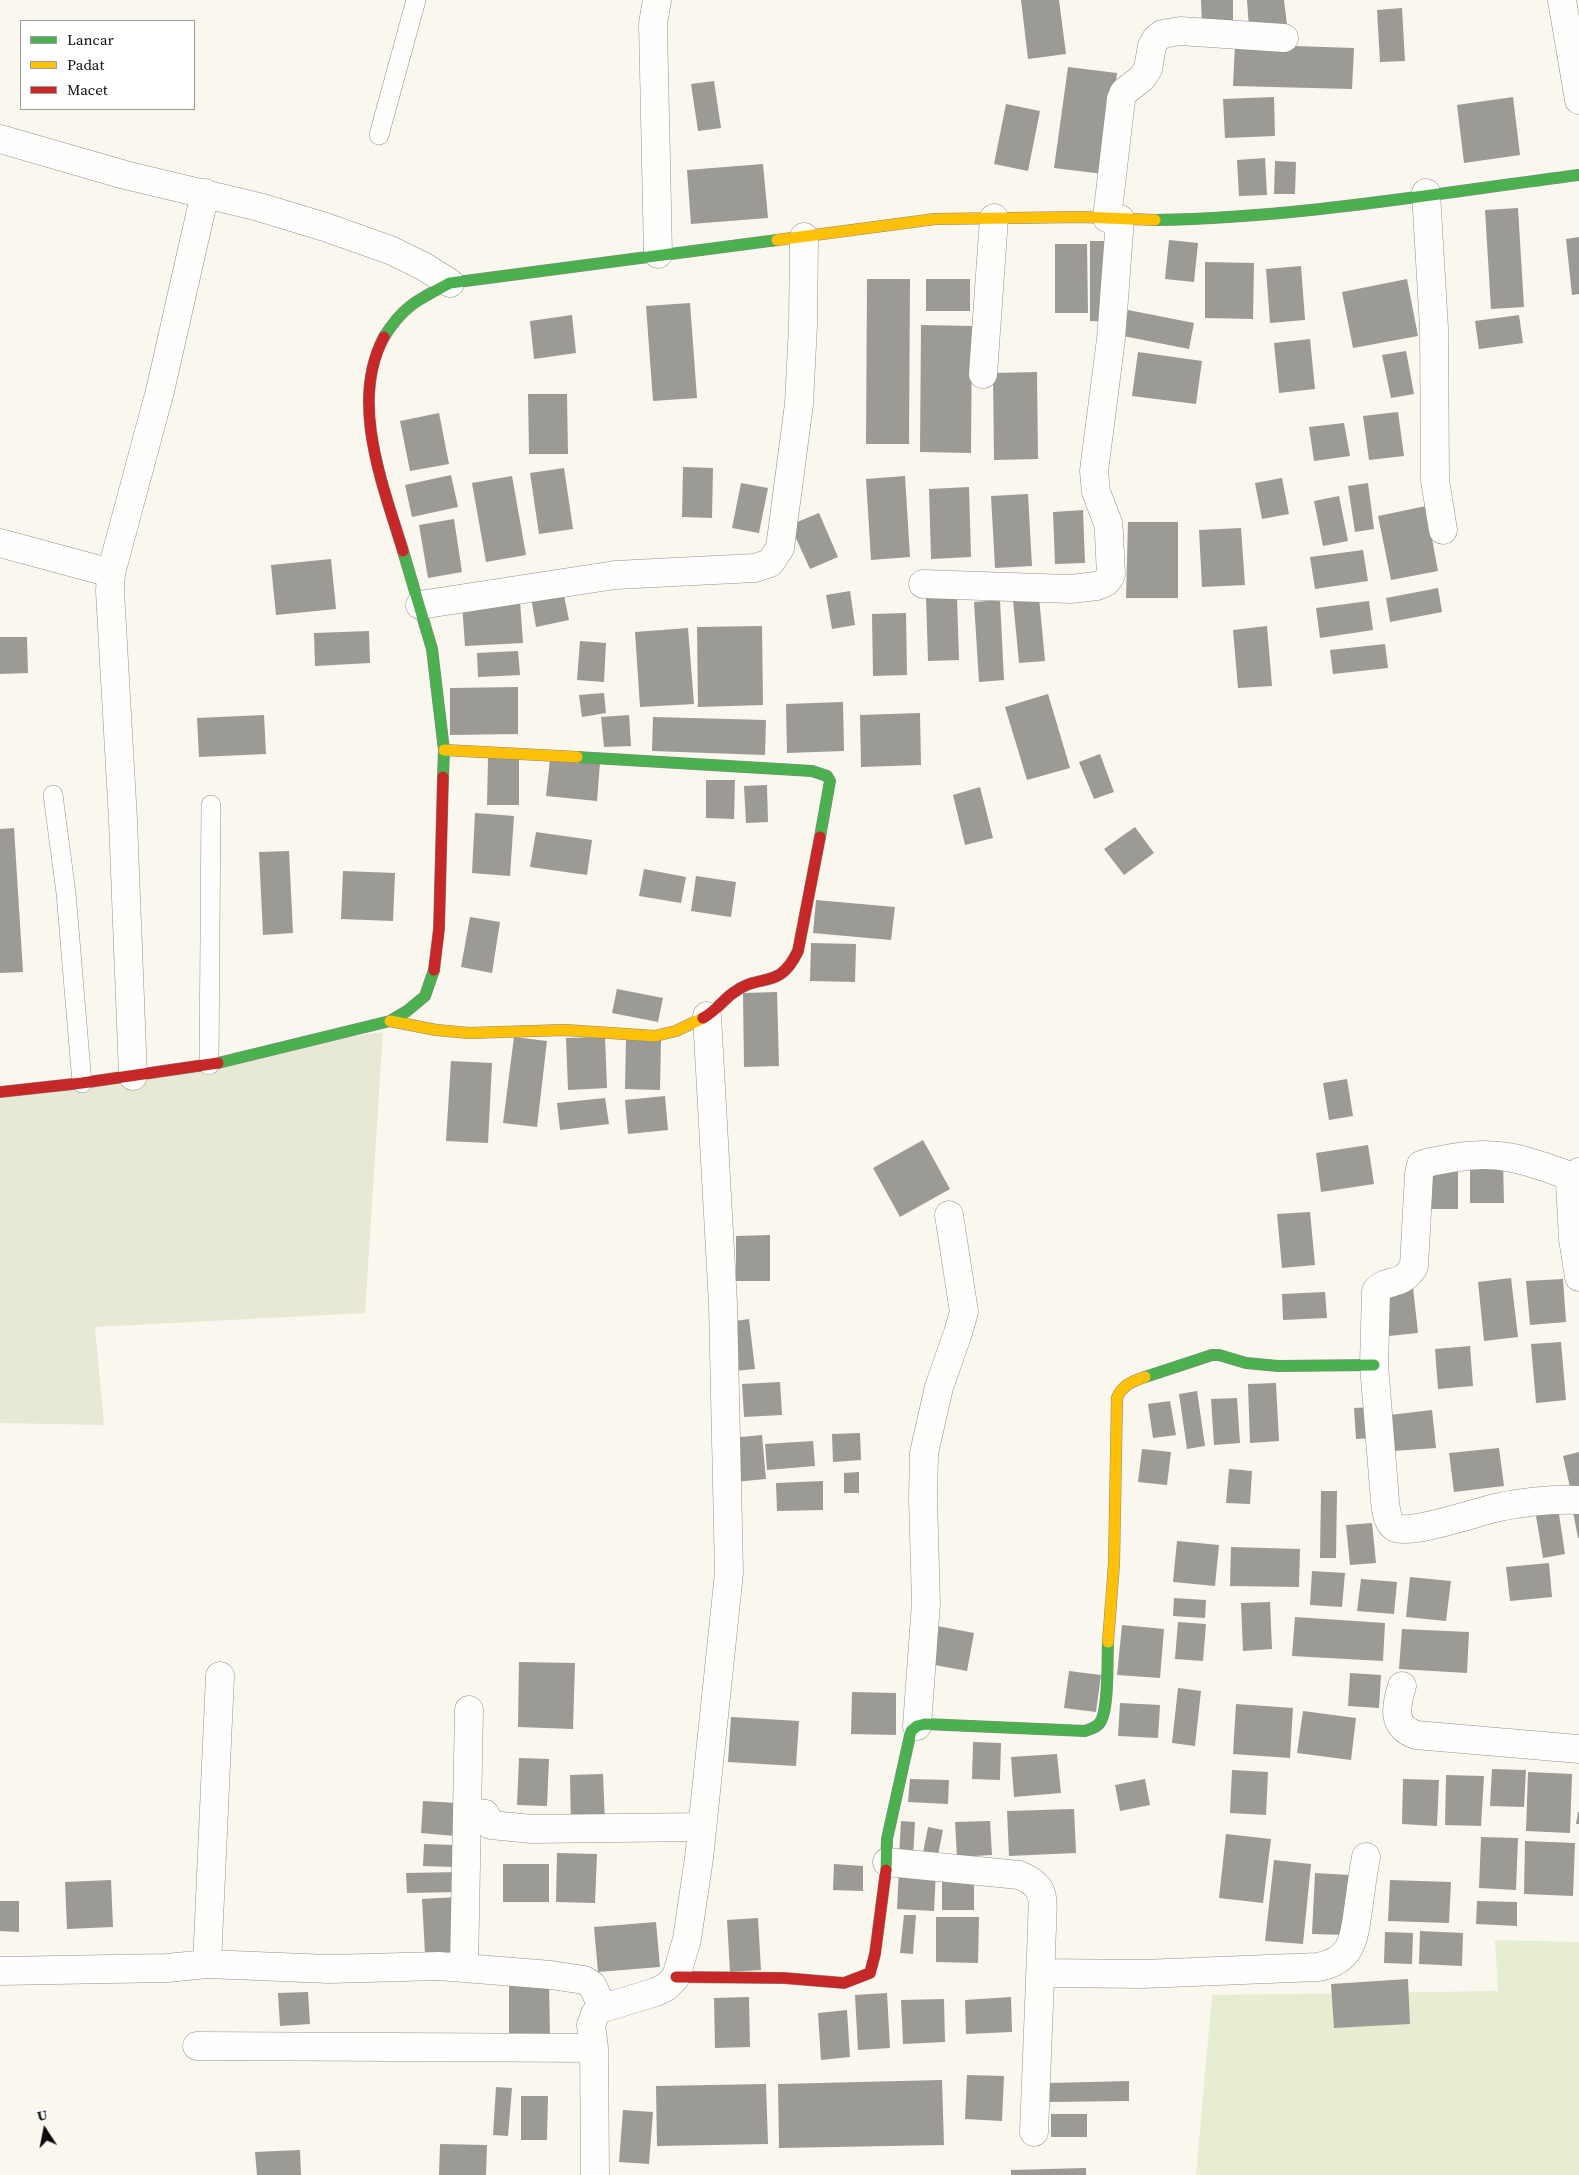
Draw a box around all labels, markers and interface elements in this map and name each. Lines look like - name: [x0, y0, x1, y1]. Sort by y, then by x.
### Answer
- legend: [20, 20, 195, 110]
- text: Lancar: [67, 29, 114, 50]
- text: Padat: [67, 54, 104, 75]
- text: Macet: [67, 79, 108, 100]
- text: U: [35, 2104, 49, 2126]
- north arrow: [20, 2105, 70, 2155]

